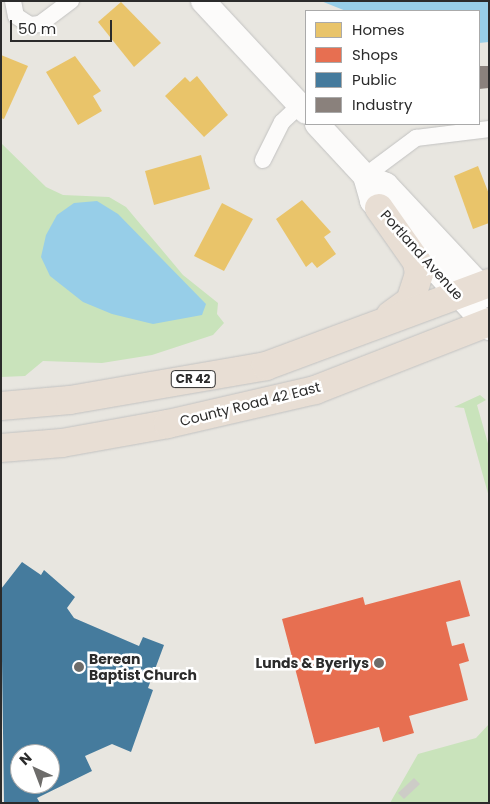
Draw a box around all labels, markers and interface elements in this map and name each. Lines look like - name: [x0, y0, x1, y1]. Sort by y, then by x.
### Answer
- scale bar: [12, 10, 115, 42]
- legend: [305, 10, 480, 125]
- text: 50 m: [18, 18, 56, 39]
- text: Homes: [352, 19, 405, 40]
- text: Shops: [352, 44, 398, 65]
- text: Public: [352, 69, 397, 90]
- text: Industry: [352, 94, 412, 115]
- street label: Portland Avenue: [377, 207, 467, 303]
- road number: CR 42: [170, 369, 216, 388]
- street label: County Road 42 East: [178, 378, 322, 430]
- place label: Berean Baptist Church: [89, 651, 197, 684]
- place label: Lunds & Byerlys: [256, 655, 369, 671]
- marker: Lunds & Byerlys: [373, 657, 385, 669]
- marker: Berean Baptist Church: [73, 661, 85, 673]
- north arrow: [10, 744, 60, 794]
- text: N: [15, 748, 36, 770]

